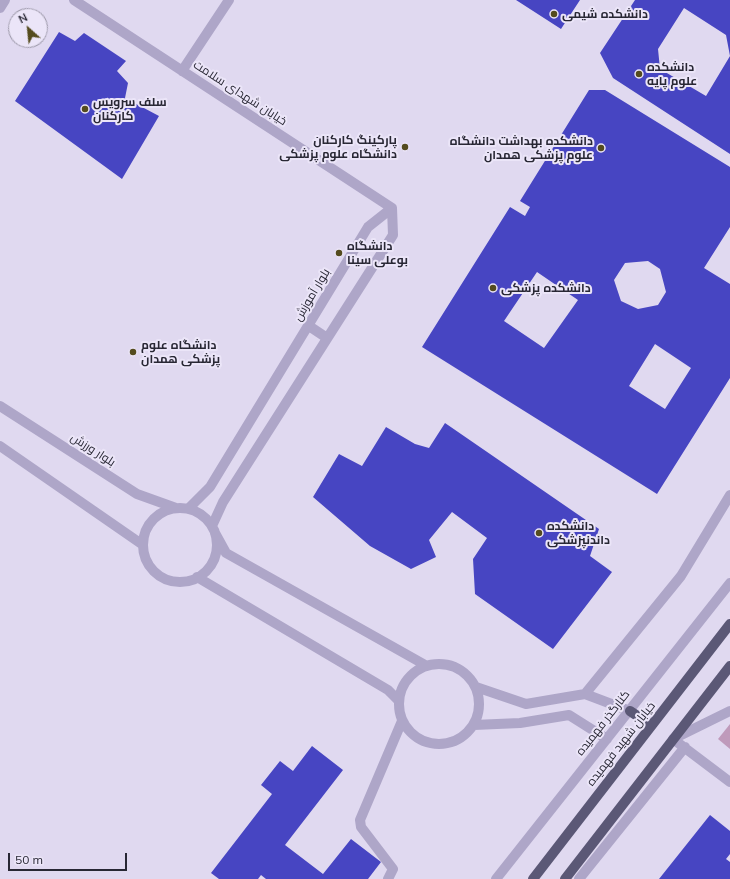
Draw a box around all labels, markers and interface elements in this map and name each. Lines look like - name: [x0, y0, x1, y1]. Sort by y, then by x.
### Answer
- place label: دانشکده شیمی: [562, 7, 648, 21]
- north arrow: [8, 8, 48, 48]
- marker: دانشکده شیمی: [549, 9, 559, 19]
- text: N: [16, 10, 30, 26]
- street label: خیابان شهدای سلامت: [191, 57, 289, 129]
- place label: دانشکده علوم پایه: [647, 60, 697, 88]
- marker: دانشکده علوم پایه: [634, 69, 644, 79]
- place label: سلف سرویس کارکنان: [93, 95, 167, 123]
- marker: سلف سرویس کارکنان: [80, 104, 90, 114]
- place label: پارکینگ کارکنان دانشگاه علوم پزشکی: [279, 133, 397, 161]
- place label: دانشکده بهداشت دانشگاه علوم پزشکی همدان: [450, 134, 593, 162]
- marker: پارکینگ کارکنان دانشگاه علوم پزشکی: [400, 142, 410, 152]
- marker: دانشکده بهداشت دانشگاه علوم پزشکی همدان: [596, 143, 606, 153]
- place label: دانشگاه بوعلی سینا: [347, 239, 408, 267]
- marker: دانشگاه بوعلی سینا: [334, 248, 344, 258]
- street label: بلوار آموزش: [291, 266, 333, 324]
- place label: دانشکده پزشکی: [501, 281, 591, 295]
- marker: دانشکده پزشکی: [488, 283, 498, 293]
- place label: دانشگاه علوم پزشکی همدان: [141, 338, 220, 366]
- marker: دانشگاه علوم پزشکی همدان: [128, 347, 138, 357]
- street label: بلوار ورزش: [68, 430, 118, 470]
- place label: دانشکده داندنپزشکی: [547, 519, 610, 547]
- marker: دانشکده داندنپزشکی: [534, 528, 544, 538]
- street label: کنارگذر فهمیده: [573, 688, 633, 758]
- street label: خیابان شهید فهمیده: [584, 699, 658, 789]
- scale bar: [10, 845, 129, 871]
- text: 50 m: [15, 852, 43, 867]

